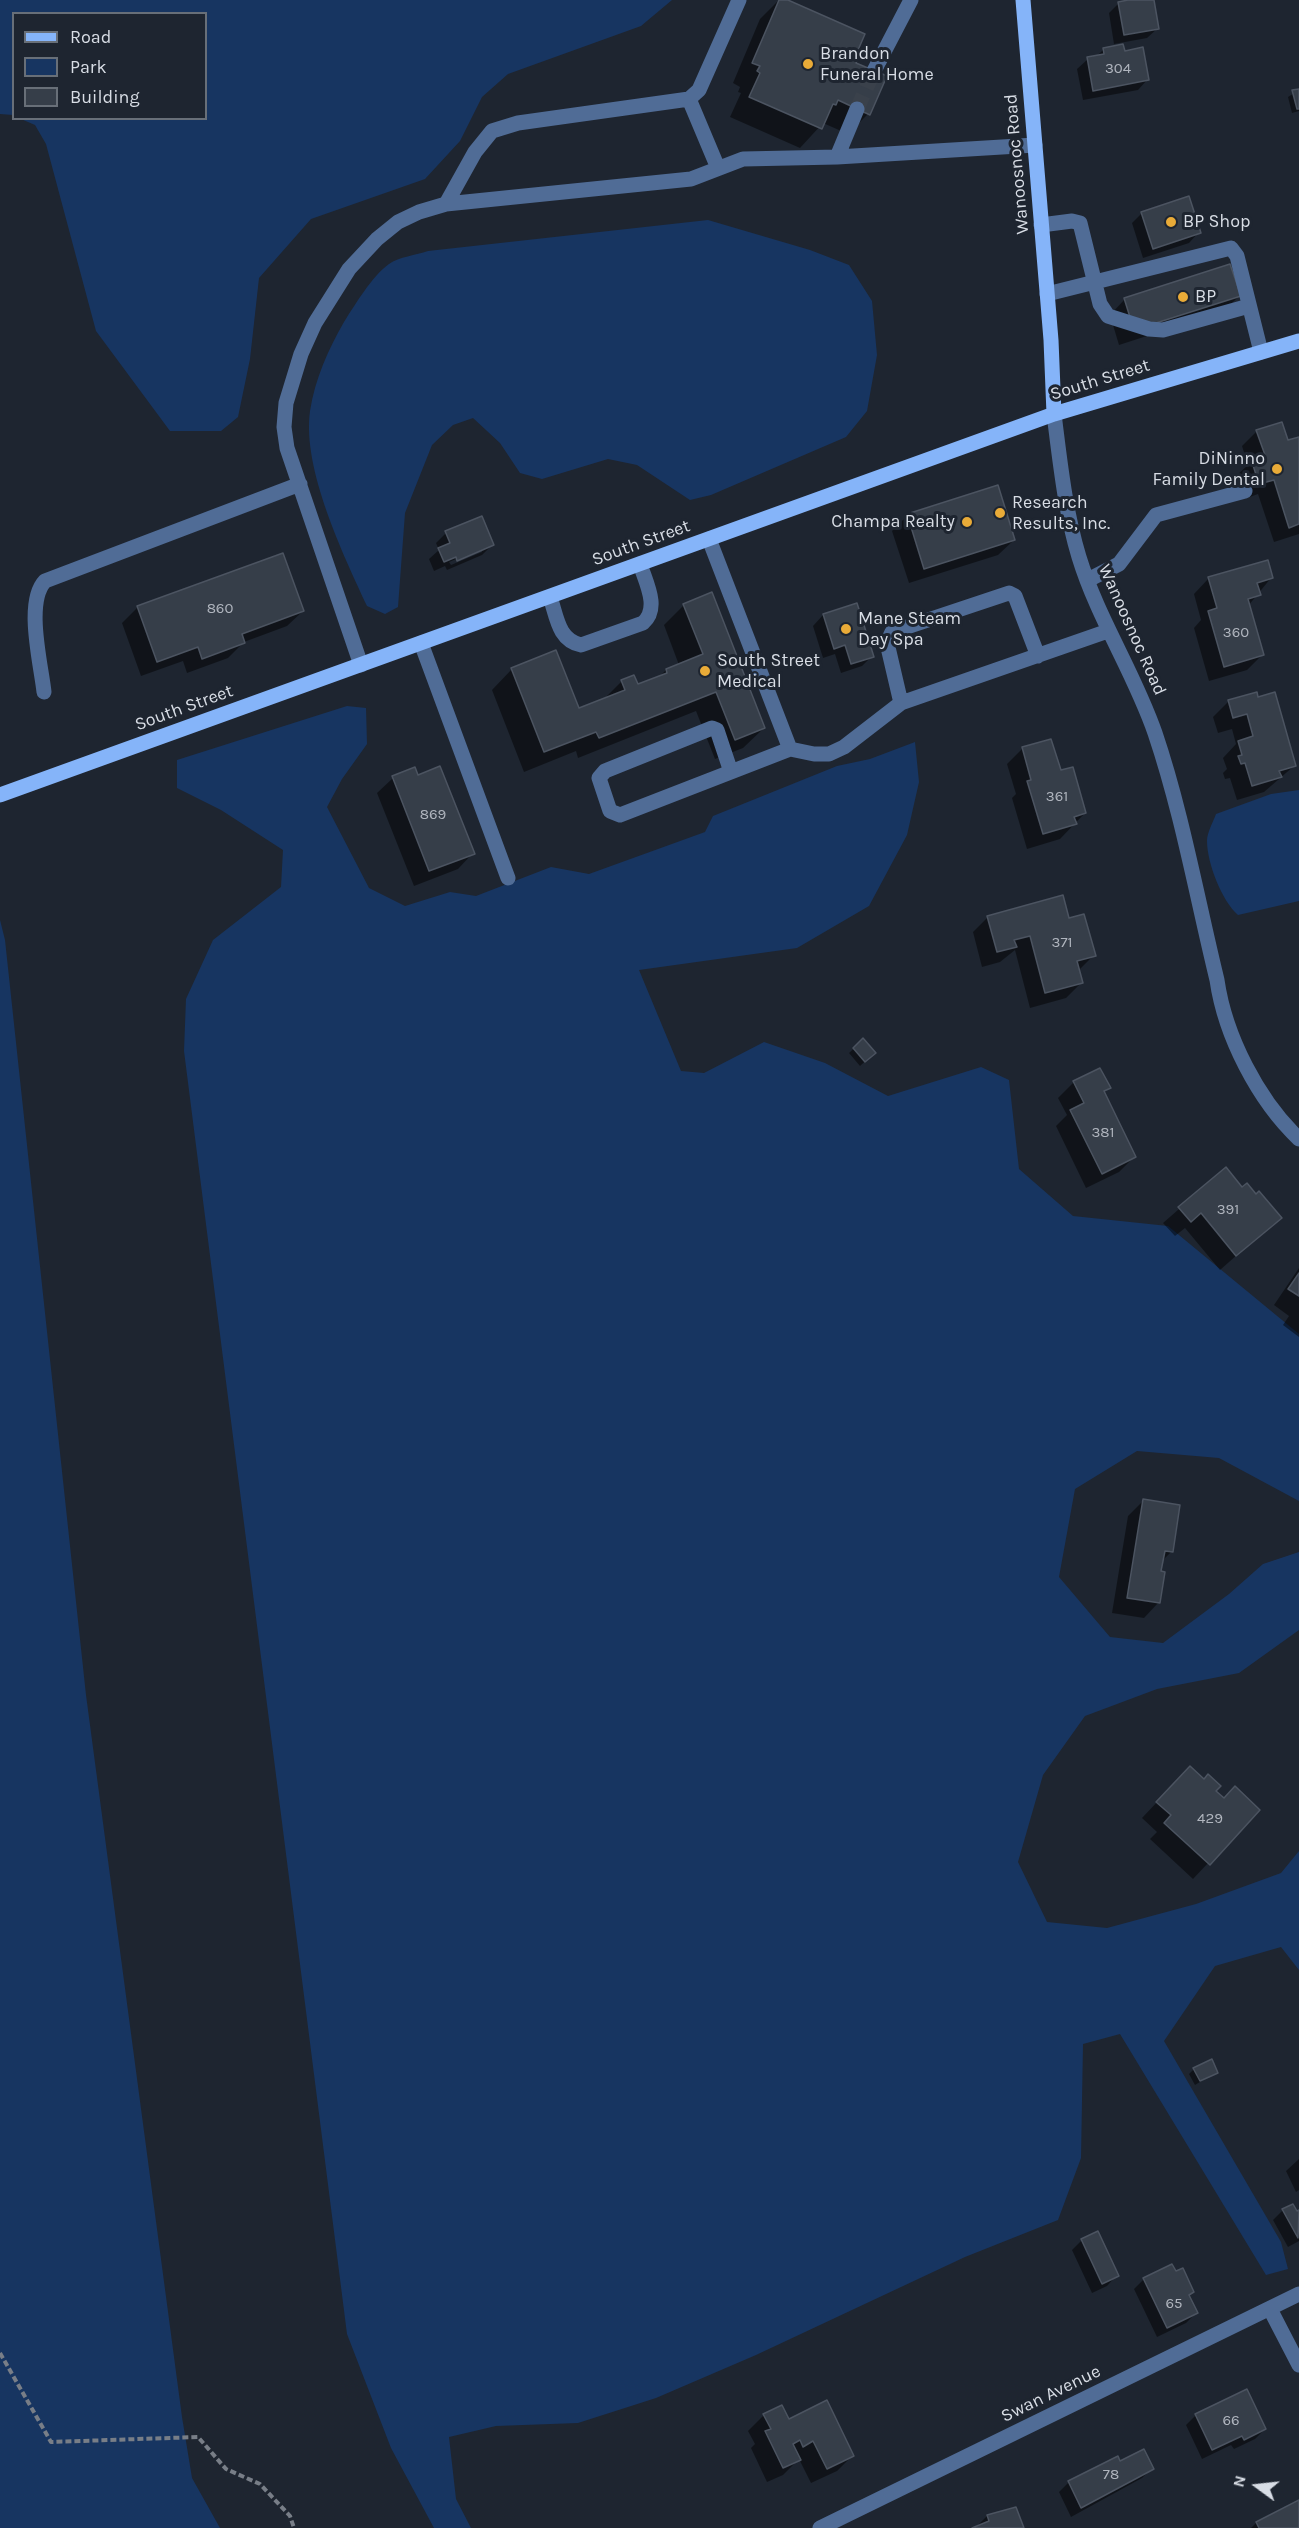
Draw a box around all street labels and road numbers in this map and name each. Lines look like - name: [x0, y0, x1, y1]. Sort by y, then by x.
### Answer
- street label: Wanoosnoc Road: [1000, 93, 1034, 235]
- street label: South Street: [1048, 355, 1152, 405]
- street label: South Street: [589, 515, 693, 571]
- street label: Wanoosnoc Road: [1093, 561, 1171, 699]
- street label: South Street: [132, 680, 236, 736]
- street label: Swan Avenue: [998, 2361, 1104, 2427]

